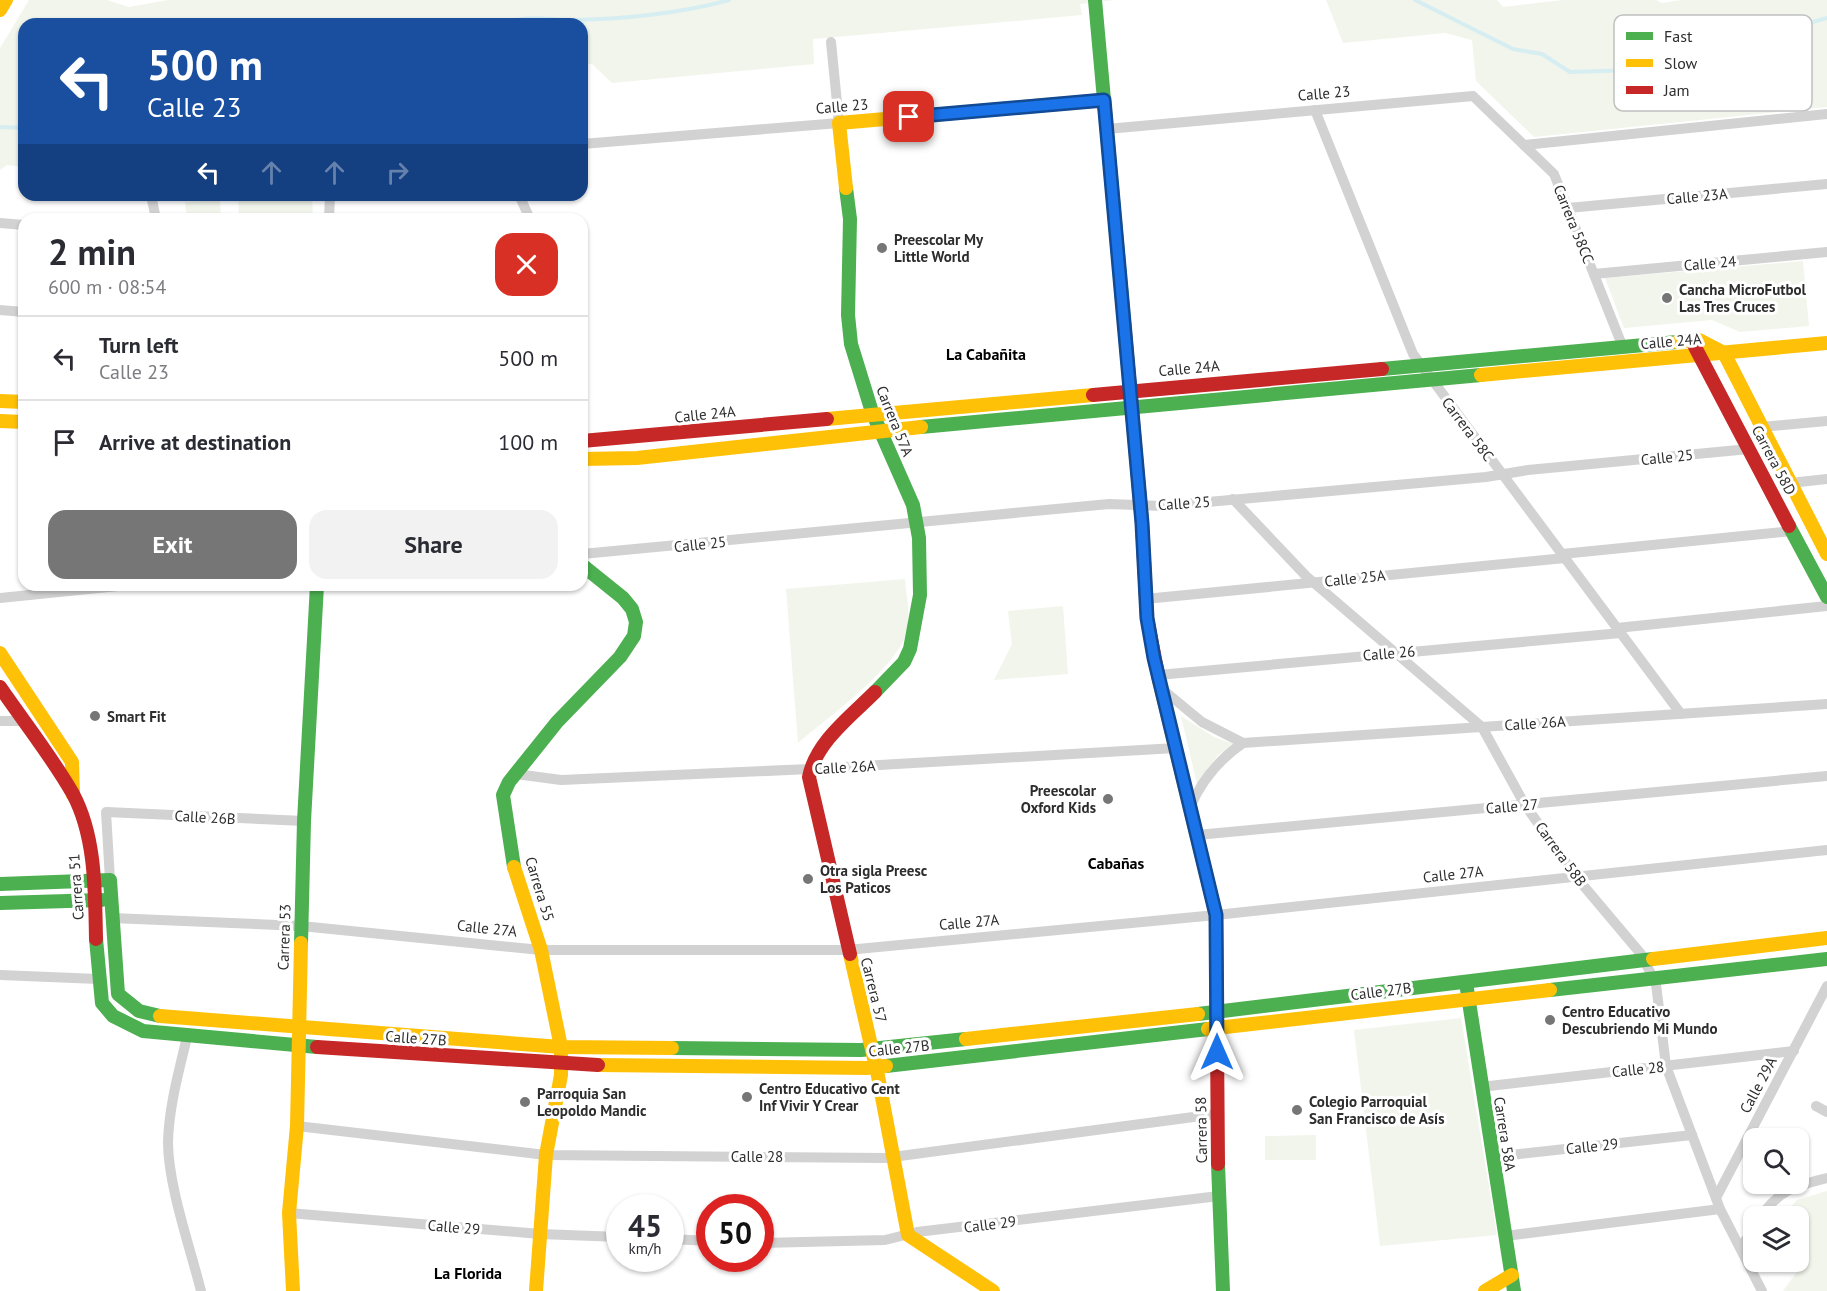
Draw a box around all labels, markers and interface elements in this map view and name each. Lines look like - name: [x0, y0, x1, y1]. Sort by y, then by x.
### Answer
- legend: [1614, 15, 1812, 111]
- text: Fast: [1664, 26, 1693, 46]
- text: 500 m: [147, 37, 263, 92]
- icon: left: [48, 42, 126, 120]
- text: Slow: [1664, 53, 1698, 73]
- text: Jam: [1663, 80, 1690, 100]
- street label: Calle 23: [1297, 81, 1351, 105]
- text: Calle 23: [147, 90, 241, 124]
- pin: [883, 91, 934, 142]
- street label: Calle 23: [815, 94, 869, 118]
- icon: arrive: [892, 100, 925, 133]
- icon: left: [192, 156, 225, 189]
- icon: ahead: [255, 156, 288, 189]
- icon: ahead: [318, 156, 351, 189]
- icon: right: [381, 156, 414, 189]
- street label: Carrera 58CC: [1550, 182, 1598, 266]
- street label: Calle 23A: [1666, 184, 1729, 208]
- text: 2 min: [48, 228, 136, 275]
- place label: Preescolar My Little World: [894, 230, 984, 266]
- button: close: [495, 233, 558, 296]
- marker: Preescolar My Little World: [875, 241, 889, 255]
- street label: Calle 24: [1683, 251, 1737, 275]
- text: 600 m · 08:54: [48, 274, 166, 300]
- place label: Cancha MicroFutbol Las Tres Cruces: [1679, 280, 1807, 316]
- marker: Cancha MicroFutbol Las Tres Cruces: [1660, 291, 1674, 305]
- street label: Calle 24A: [1640, 329, 1703, 353]
- text: Turn left: [99, 331, 179, 359]
- icon: left: [48, 342, 81, 375]
- text: 500 m: [498, 344, 558, 372]
- district label: La Cabañita: [946, 344, 1026, 364]
- street label: Calle 24A: [1158, 356, 1221, 380]
- text: Calle 23: [99, 359, 169, 385]
- street label: Carrera 57A: [872, 383, 918, 459]
- street label: Carrera 58C: [1438, 393, 1498, 465]
- street label: Calle 24A: [674, 401, 737, 427]
- street label: Carrera 58D: [1748, 422, 1800, 498]
- icon: arrive: [48, 426, 81, 459]
- text: Arrive at destination: [99, 428, 291, 456]
- text: 100 m: [498, 428, 558, 456]
- street label: Calle 25: [1640, 445, 1694, 469]
- street label: Calle 25: [1157, 492, 1211, 514]
- button: Exit: [48, 510, 297, 579]
- button: Share: [309, 510, 558, 579]
- street label: Calle 25: [673, 532, 727, 556]
- street label: Calle 25A: [1324, 565, 1387, 591]
- street label: Calle 26: [1362, 641, 1416, 665]
- place label: Smart Fit: [107, 707, 167, 726]
- marker: Smart Fit: [88, 709, 102, 723]
- street label: Calle 26A: [1504, 711, 1566, 735]
- street label: Calle 26A: [814, 756, 876, 778]
- place label: Preescolar Oxford Kids: [1021, 781, 1097, 817]
- marker: Preescolar Oxford Kids: [1101, 792, 1115, 806]
- street label: Calle 27: [1485, 794, 1539, 818]
- street label: Calle 26B: [174, 806, 236, 828]
- street label: Carrera 58B: [1531, 818, 1591, 890]
- street label: Carrera 51: [64, 853, 88, 921]
- district label: Cabañas: [1088, 853, 1145, 873]
- street label: Carrera 55: [521, 854, 559, 924]
- place label: Otra sigla Preesc Los Paticos: [820, 861, 928, 897]
- street label: Calle 27A: [1422, 861, 1484, 887]
- marker: Otra sigla Preesc Los Paticos: [801, 872, 815, 886]
- street label: Carrera 53: [273, 903, 295, 971]
- street label: Calle 27A: [938, 910, 1000, 934]
- street label: Calle 27A: [456, 915, 518, 941]
- street label: Carrera 57: [857, 955, 891, 1025]
- street label: Calle 27B: [1349, 978, 1413, 1004]
- place label: Centro Educativo Descubriendo Mi Mundo: [1562, 1002, 1718, 1038]
- marker: Centro Educativo Descubriendo Mi Mundo: [1543, 1013, 1557, 1027]
- position arrow: [1185, 1020, 1249, 1084]
- street label: Calle 27B: [385, 1026, 447, 1050]
- street label: Calle 27B: [868, 1035, 930, 1061]
- street label: Calle 29A: [1735, 1053, 1781, 1117]
- street label: Calle 28: [1611, 1057, 1665, 1081]
- place label: Centro Educativo Cent Inf Vivir Y Crear: [759, 1079, 901, 1115]
- place label: Parroquia San Leopoldo Mandic: [537, 1084, 647, 1120]
- marker: Centro Educativo Cent Inf Vivir Y Crear: [740, 1090, 754, 1104]
- place label: Colegio Parroquial San Francisco de Asís: [1309, 1092, 1444, 1128]
- marker: Parroquia San Leopoldo Mandic: [518, 1095, 532, 1109]
- street label: Carrera 58A: [1490, 1095, 1520, 1173]
- street label: Carrera 58: [1191, 1097, 1211, 1163]
- marker: Colegio Parroquial San Francisco de Asís: [1290, 1103, 1304, 1117]
- map controls: [1743, 1128, 1809, 1272]
- button: search: [1743, 1128, 1809, 1194]
- street label: Calle 29: [1565, 1134, 1619, 1158]
- street label: Calle 28: [731, 1147, 783, 1166]
- speed limit sign: 50: [696, 1194, 774, 1272]
- text: 45: [628, 1206, 662, 1245]
- button: layers: [1743, 1206, 1809, 1272]
- street label: Calle 29: [963, 1211, 1017, 1237]
- street label: Calle 29: [427, 1215, 481, 1239]
- text: km/h: [629, 1239, 661, 1258]
- district label: La Florida: [434, 1263, 502, 1283]

